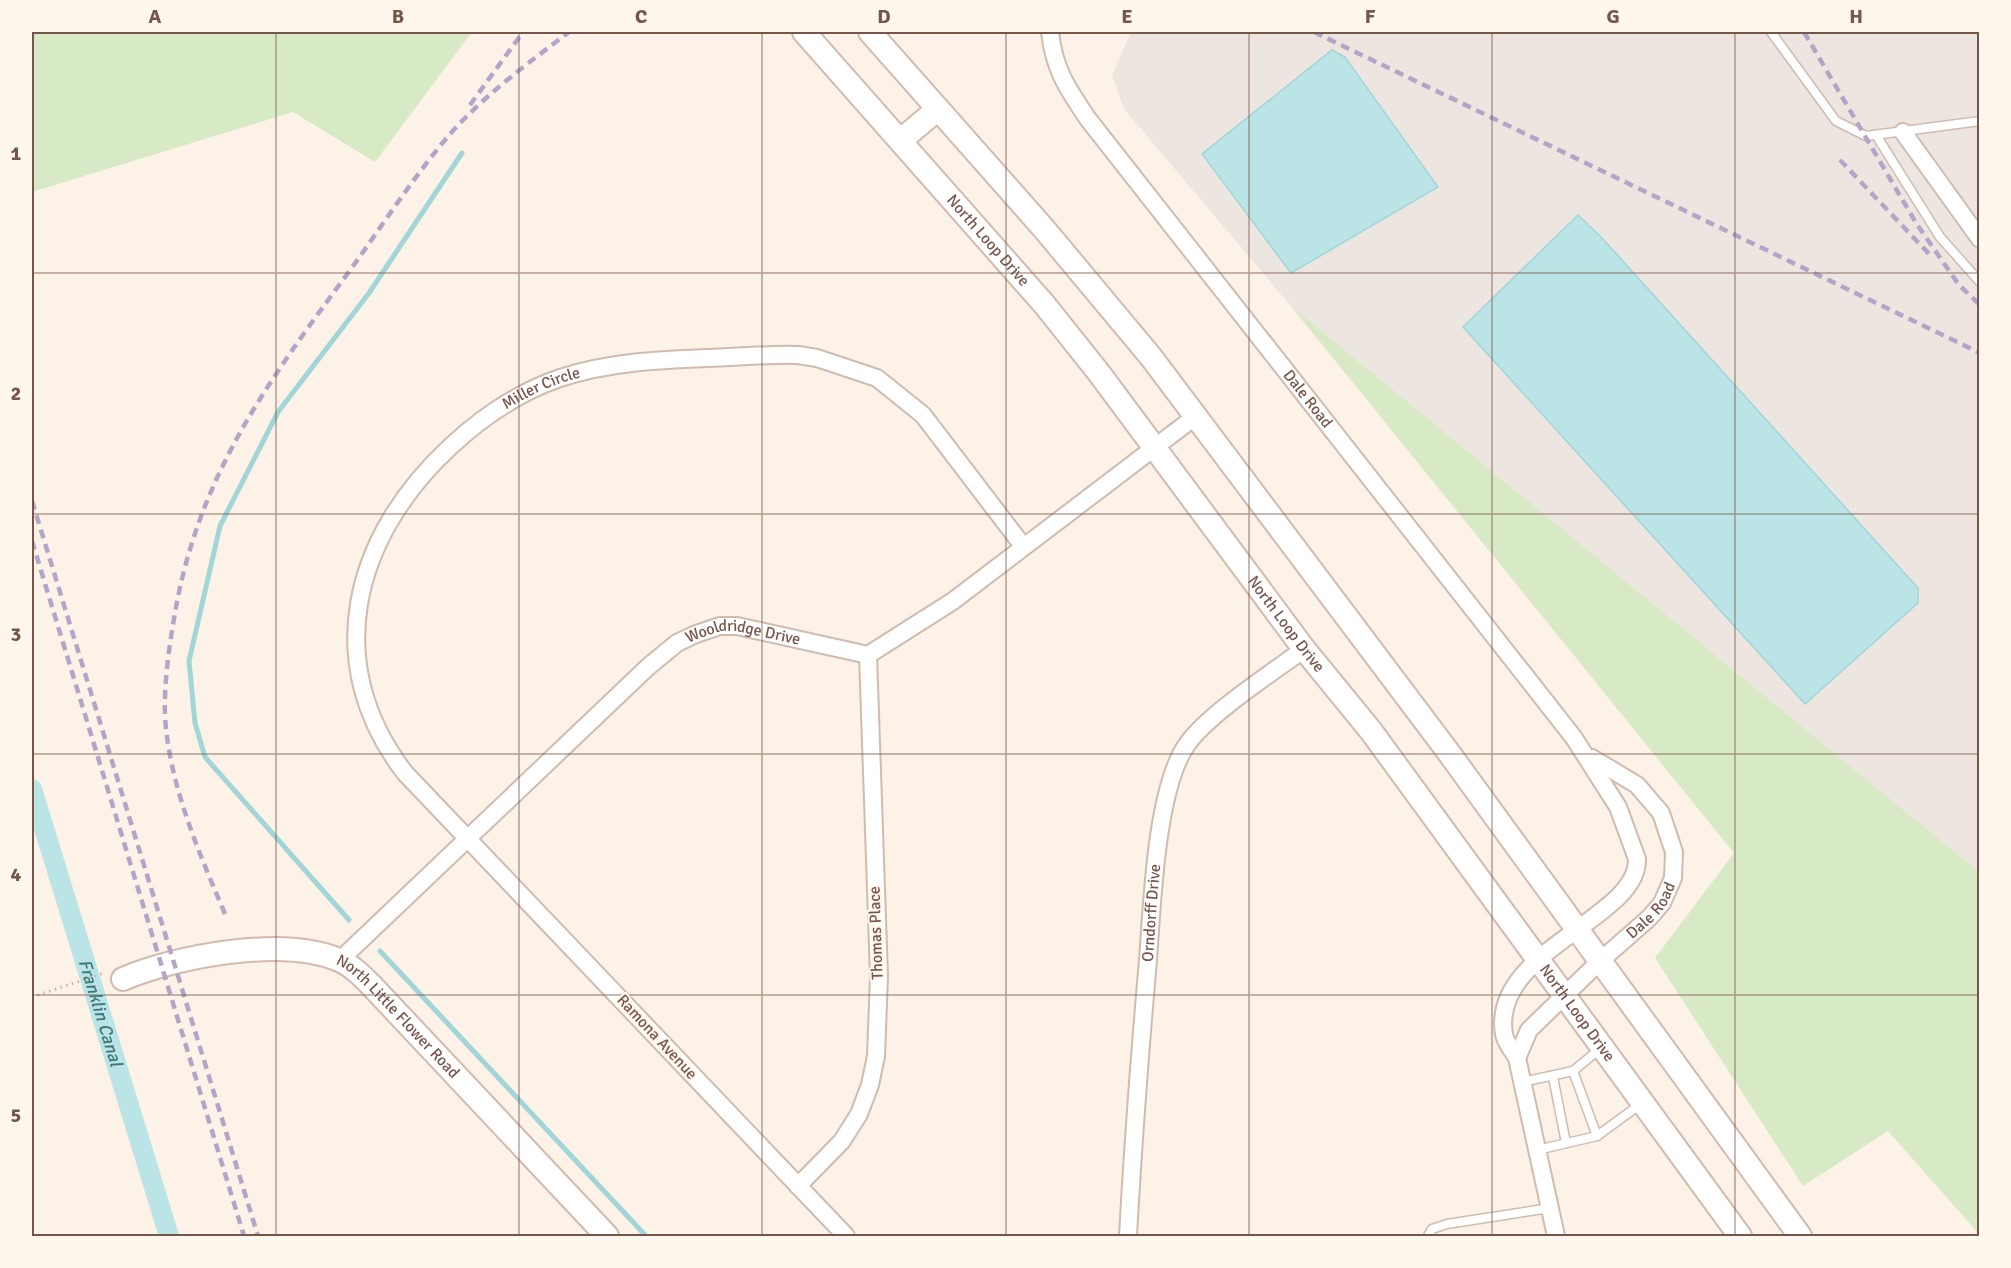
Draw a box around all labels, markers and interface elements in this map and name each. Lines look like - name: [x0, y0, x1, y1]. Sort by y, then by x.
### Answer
- text: A: [149, 4, 162, 29]
- text: B: [392, 4, 404, 29]
- text: C: [635, 4, 647, 29]
- text: D: [877, 4, 891, 29]
- text: E: [1121, 4, 1133, 29]
- text: F: [1365, 4, 1376, 29]
- text: G: [1606, 4, 1620, 29]
- text: H: [1849, 4, 1863, 29]
- text: 1: [11, 141, 22, 166]
- street label: North Loop Drive: [942, 190, 1034, 290]
- street label: Miller Circle: [498, 363, 582, 414]
- street label: Dale Road: [1279, 366, 1337, 432]
- text: 2: [11, 381, 21, 406]
- street label: North Loop Drive: [1243, 572, 1329, 676]
- street label: Wooldridge Drive: [682, 616, 802, 650]
- text: 3: [11, 622, 21, 647]
- text: 4: [11, 862, 22, 887]
- street label: Orndorff Drive: [1138, 863, 1165, 963]
- street label: Dale Road: [1622, 879, 1680, 943]
- street label: Thomas Place: [864, 886, 888, 980]
- street label: North Little Flower Road: [333, 950, 464, 1083]
- water label: Franklin Canal: [74, 956, 128, 1071]
- street label: North Loop Drive: [1535, 960, 1619, 1066]
- street label: Ramona Avenue: [612, 990, 702, 1084]
- text: 5: [11, 1103, 21, 1128]

